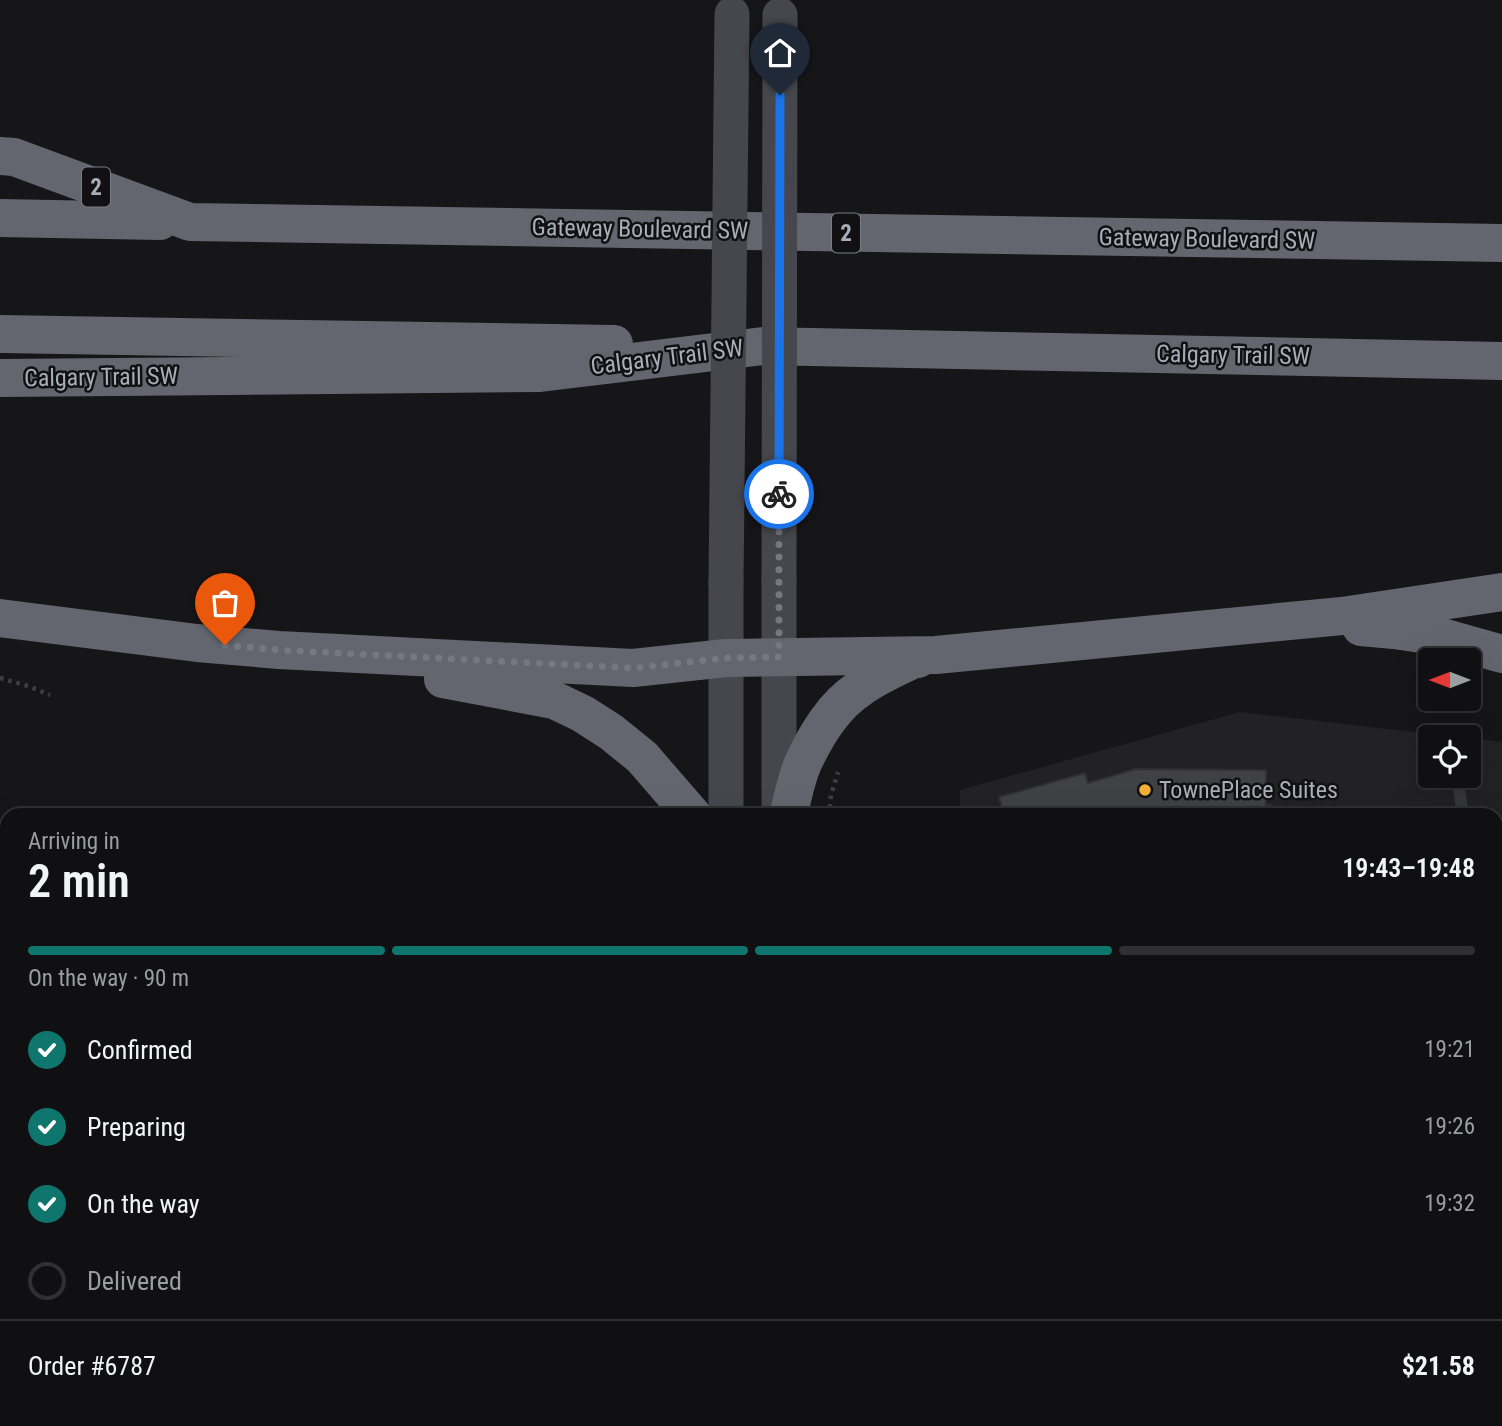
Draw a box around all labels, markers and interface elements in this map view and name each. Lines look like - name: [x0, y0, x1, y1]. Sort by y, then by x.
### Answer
- pin: [750, 23, 810, 95]
- icon: home: [761, 34, 799, 72]
- road number: 2: [82, 168, 110, 206]
- street label: Gateway Boulevard SW: [531, 213, 749, 245]
- road number: 2: [832, 214, 860, 252]
- street label: Gateway Boulevard SW: [1098, 223, 1316, 255]
- street label: Calgary Trail SW: [589, 334, 745, 380]
- street label: Calgary Trail SW: [1156, 340, 1310, 370]
- street label: Calgary Trail SW: [24, 362, 178, 392]
- courier: [744, 459, 814, 529]
- icon: bike: [760, 475, 798, 513]
- pin: [195, 573, 255, 645]
- icon: bag: [206, 584, 244, 622]
- north arrow: [1418, 648, 1480, 710]
- map controls: [1418, 648, 1481, 788]
- button: locate: [1418, 725, 1481, 788]
- place label: TownePlace Suites: [1159, 776, 1338, 804]
- marker: TownePlace Suites: [1137, 782, 1153, 798]
- text: Arriving in: [28, 828, 120, 855]
- text: 19:43–19:48: [1342, 853, 1475, 883]
- text: 2 min: [28, 854, 130, 908]
- text: On the way · 90 m: [28, 965, 189, 992]
- icon: check: [28, 1031, 66, 1069]
- text: Confirmed: [87, 1035, 193, 1065]
- text: 19:21: [1424, 1036, 1475, 1063]
- icon: check: [28, 1108, 66, 1146]
- text: Preparing: [87, 1112, 186, 1142]
- text: 19:26: [1424, 1113, 1475, 1140]
- icon: check: [28, 1185, 66, 1223]
- text: On the way: [87, 1189, 200, 1219]
- text: 19:32: [1424, 1190, 1475, 1217]
- text: Delivered: [87, 1266, 182, 1296]
- text: Order #6787: [28, 1351, 156, 1381]
- text: $21.58: [1402, 1351, 1475, 1381]

